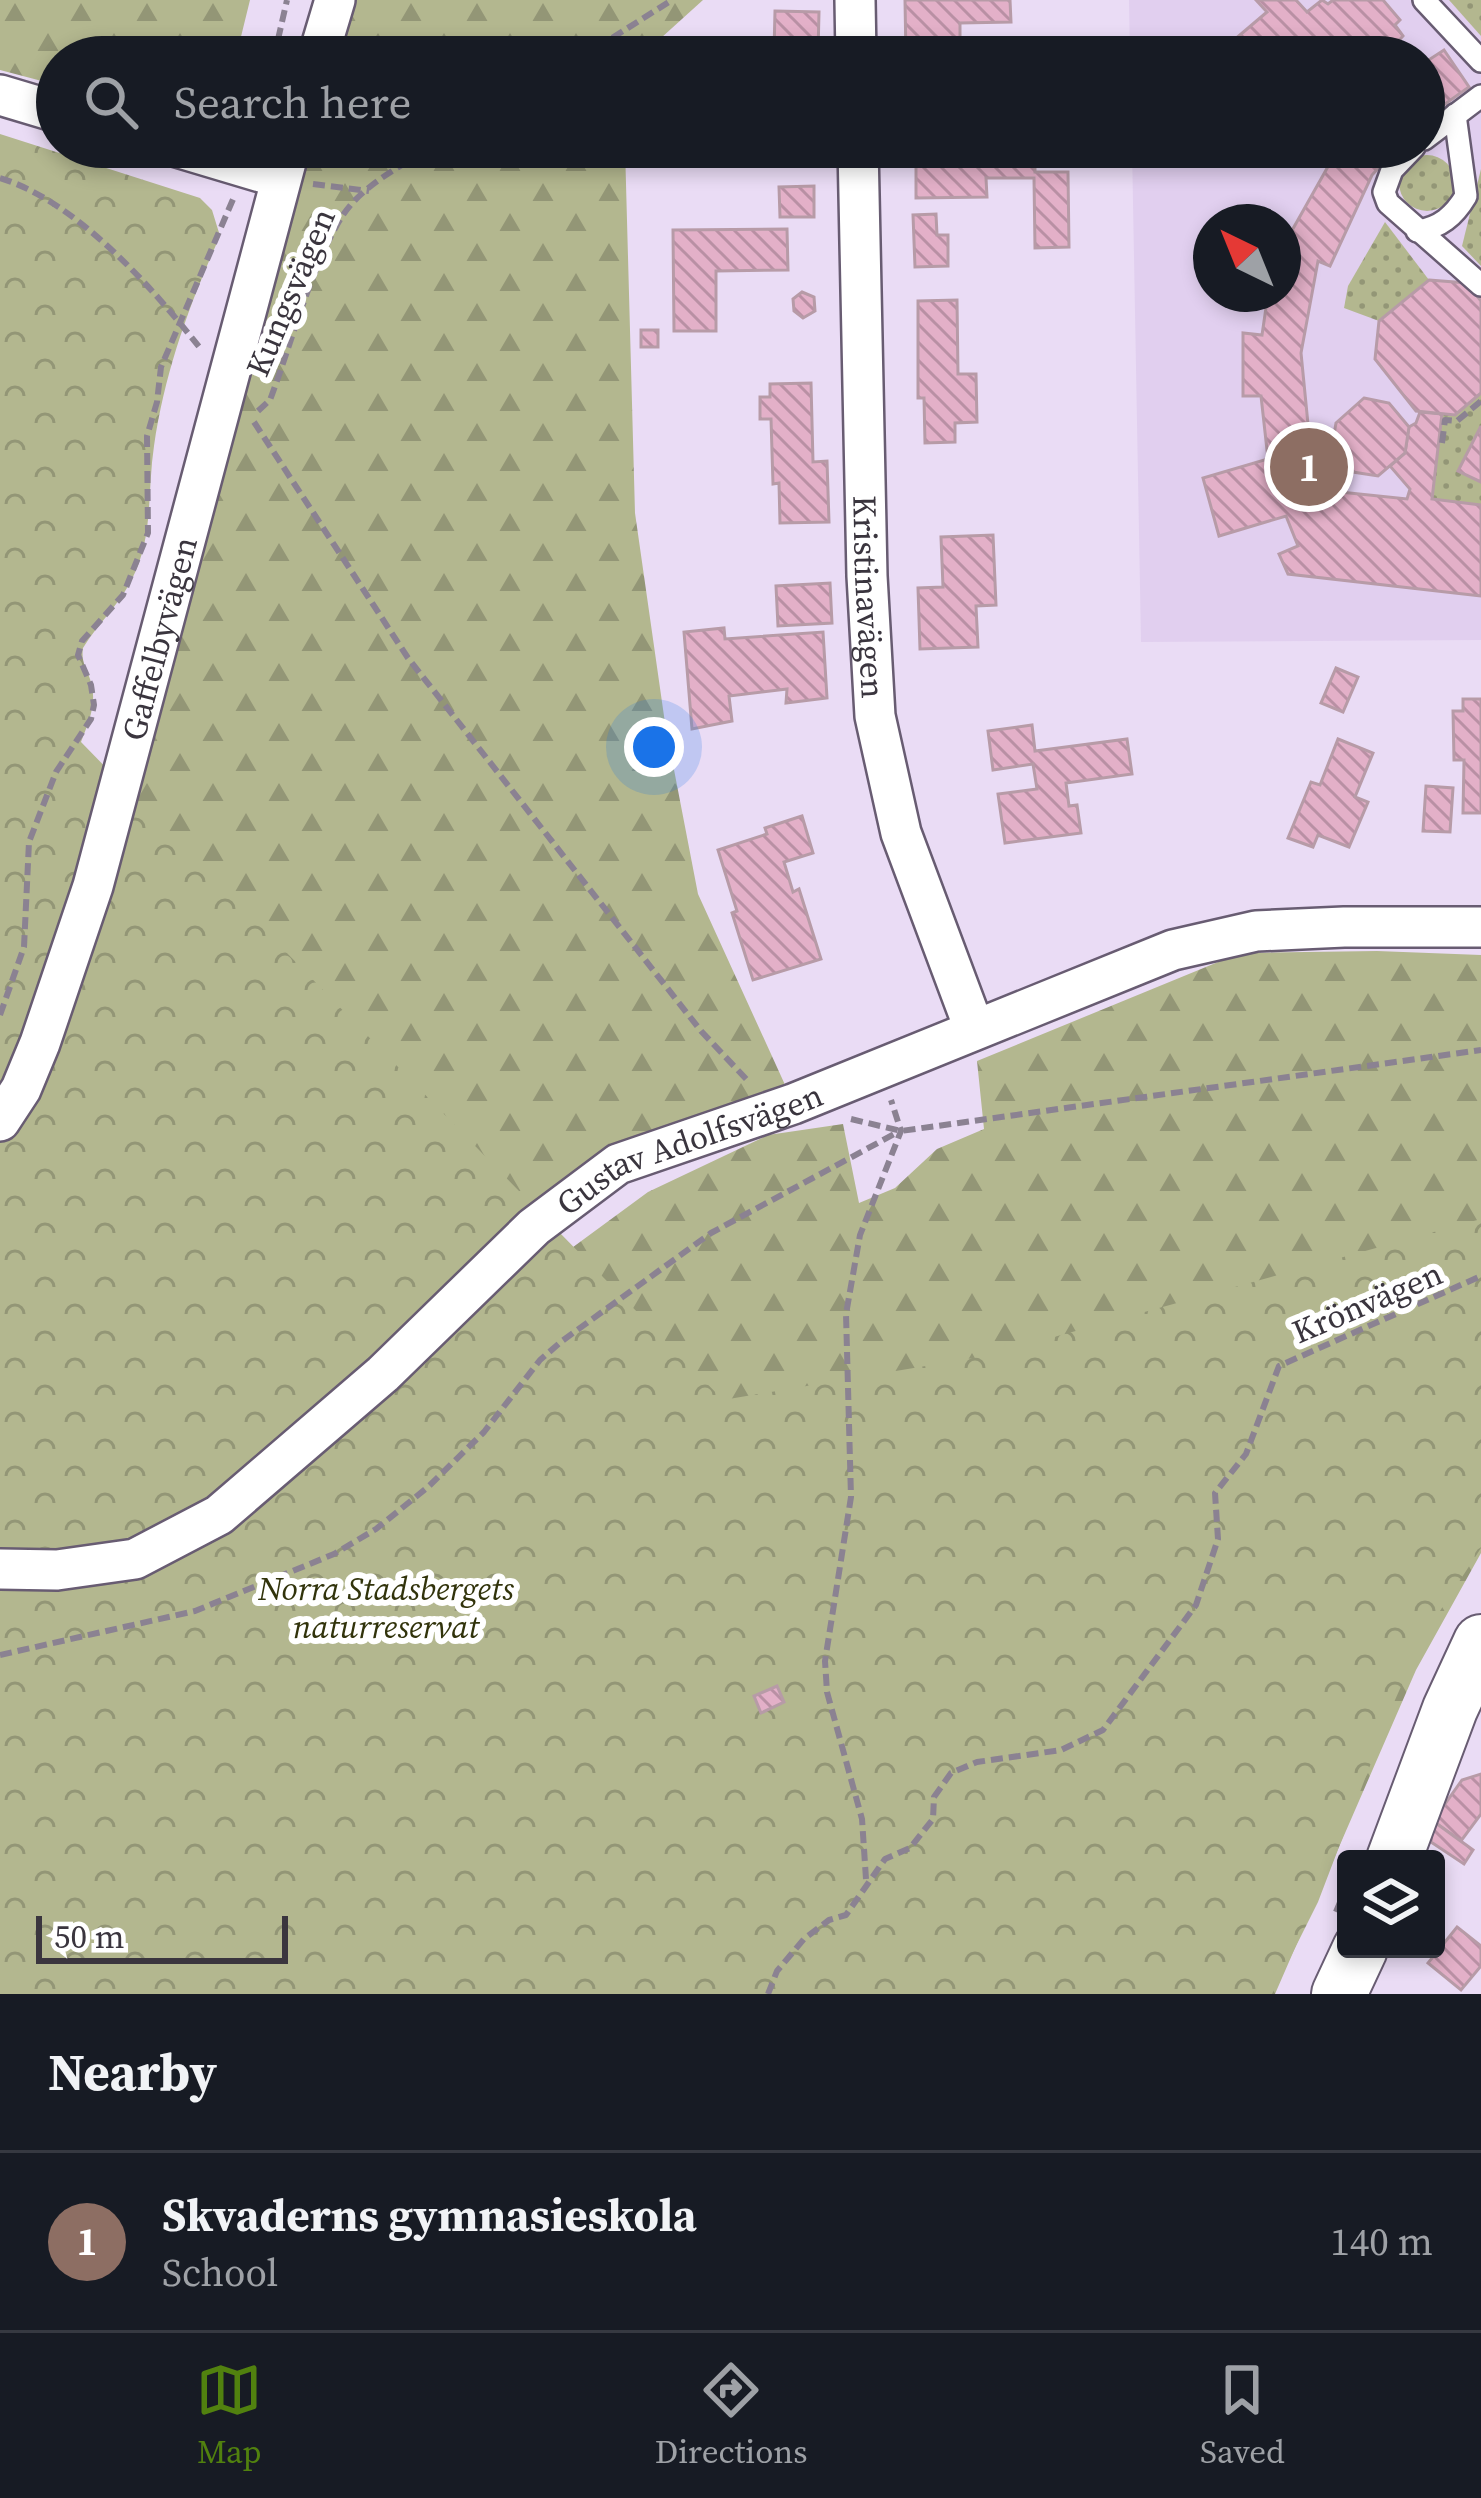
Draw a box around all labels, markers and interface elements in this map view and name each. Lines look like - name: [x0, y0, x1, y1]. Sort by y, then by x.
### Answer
- search box: [36, 36, 1445, 168]
- icon: search: [78, 69, 144, 135]
- text: Search here: [174, 71, 411, 133]
- street label: Kungsvägen: [235, 201, 346, 383]
- north arrow: [1193, 204, 1301, 312]
- pin: 1: [1270, 422, 1348, 512]
- street label: Kristinavägen: [842, 495, 896, 700]
- street label: Gaffelbyvägen: [111, 532, 208, 745]
- your location: [624, 717, 684, 777]
- street label: Gustav Adolfsvägen: [547, 1072, 829, 1226]
- street label: Krönvägen: [1285, 1251, 1449, 1354]
- park label: Norra Stadsbergets naturreservat: [257, 1566, 514, 1649]
- map controls: [1337, 1850, 1445, 1958]
- button: layers: [1337, 1850, 1445, 1958]
- scale bar: [36, 1910, 288, 1963]
- text: 50 m: [54, 1914, 124, 1959]
- text: Nearby: [48, 2037, 217, 2107]
- text: Skvaderns gymnasieskola: [162, 2184, 697, 2246]
- text: 1: [76, 2215, 98, 2268]
- text: 140 m: [1330, 2215, 1433, 2268]
- text: School: [162, 2246, 278, 2299]
- tab: Map: [196, 2357, 262, 2474]
- tab: Directions: [655, 2357, 808, 2474]
- tab: Saved: [1200, 2357, 1285, 2474]

